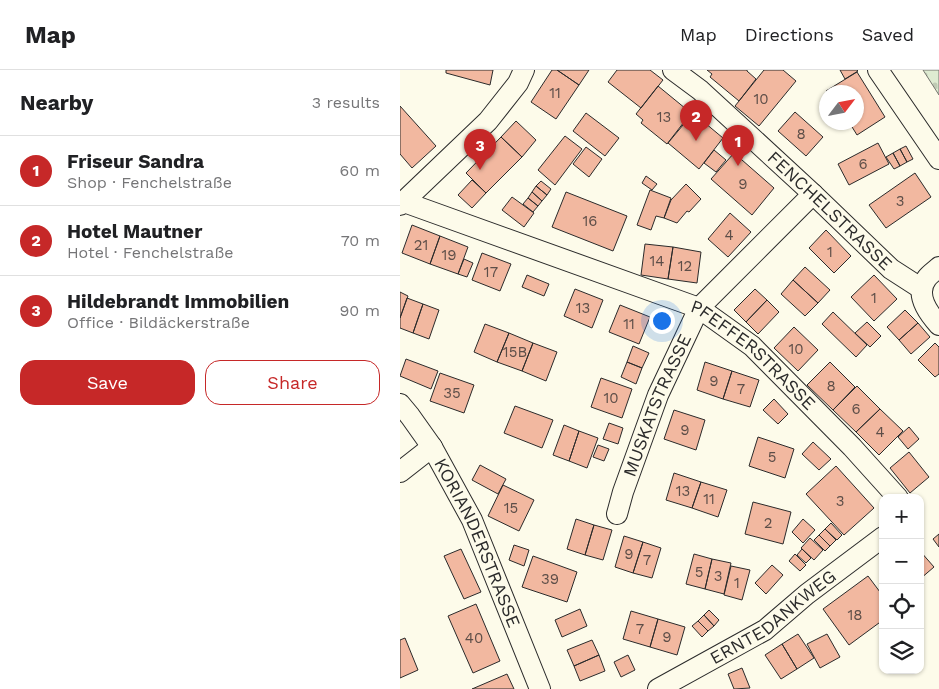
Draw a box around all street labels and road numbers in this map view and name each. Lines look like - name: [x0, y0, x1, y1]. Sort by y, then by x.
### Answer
- street label: FENCHELSTRASSE: [764, 147, 897, 274]
- street label: PFEFFERSTRASSE: [688, 295, 820, 414]
- street label: MUSKATSTRASSE: [618, 330, 695, 479]
- street label: KORIANDERSTRASSE: [430, 454, 525, 630]
- street label: ERNTEDANKWEG: [706, 565, 840, 668]

